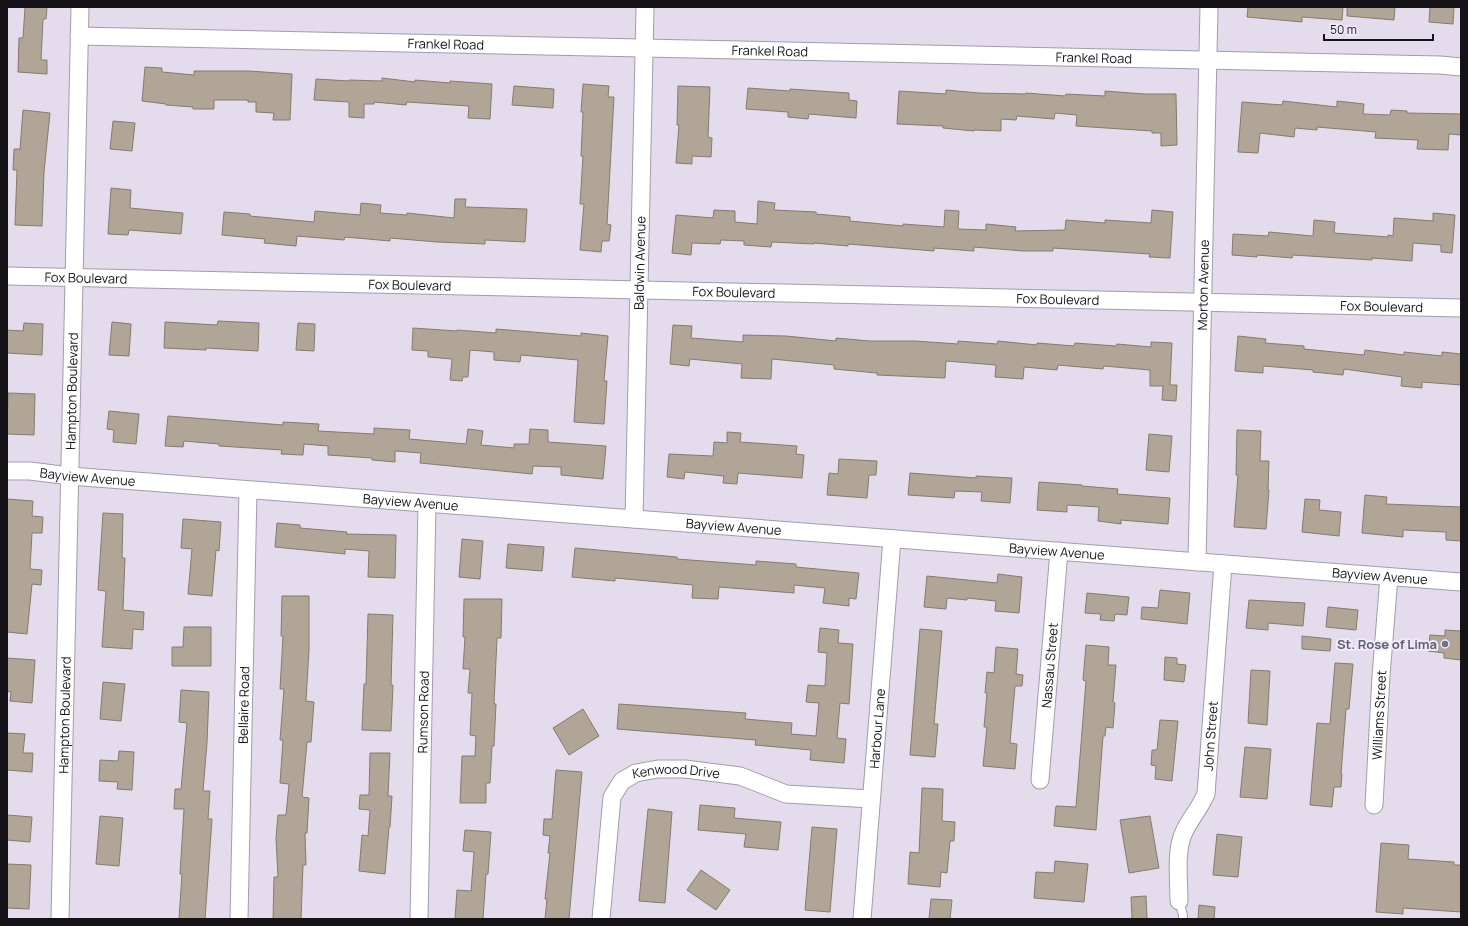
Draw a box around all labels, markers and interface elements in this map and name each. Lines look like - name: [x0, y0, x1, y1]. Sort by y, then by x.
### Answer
- scale bar: [1324, 16, 1433, 42]
- text: 50 m: [1330, 21, 1357, 38]
- street label: Frankel Road: [408, 34, 484, 54]
- street label: Frankel Road: [731, 41, 808, 61]
- street label: Frankel Road: [1055, 48, 1132, 67]
- street label: Baldwin Avenue: [629, 216, 650, 310]
- street label: Morton Avenue: [1193, 239, 1213, 331]
- street label: Fox Boulevard: [44, 268, 128, 288]
- street label: Fox Boulevard: [368, 275, 452, 295]
- street label: Fox Boulevard: [692, 282, 775, 302]
- street label: Fox Boulevard: [1016, 289, 1099, 309]
- street label: Fox Boulevard: [1340, 296, 1423, 316]
- street label: Hampton Boulevard: [61, 332, 82, 450]
- street label: Bayview Avenue: [39, 463, 136, 490]
- street label: Bayview Avenue: [362, 489, 460, 515]
- street label: Bayview Avenue: [685, 514, 783, 539]
- street label: Bayview Avenue: [1008, 539, 1106, 564]
- street label: Bayview Avenue: [1331, 563, 1429, 588]
- street label: Nassau Street: [1037, 622, 1062, 709]
- place label: St. Rose of Lima: [1337, 635, 1437, 653]
- marker: St. Rose of Lima: [1440, 639, 1450, 649]
- street label: Hampton Boulevard: [54, 656, 75, 774]
- street label: Bellaire Road: [234, 666, 253, 744]
- street label: Williams Street: [1367, 669, 1390, 761]
- street label: Rumson Road: [413, 671, 433, 754]
- street label: Harbour Lane: [865, 687, 889, 769]
- street label: John Street: [1199, 700, 1222, 771]
- street label: Kenwood Drive: [631, 760, 722, 782]

